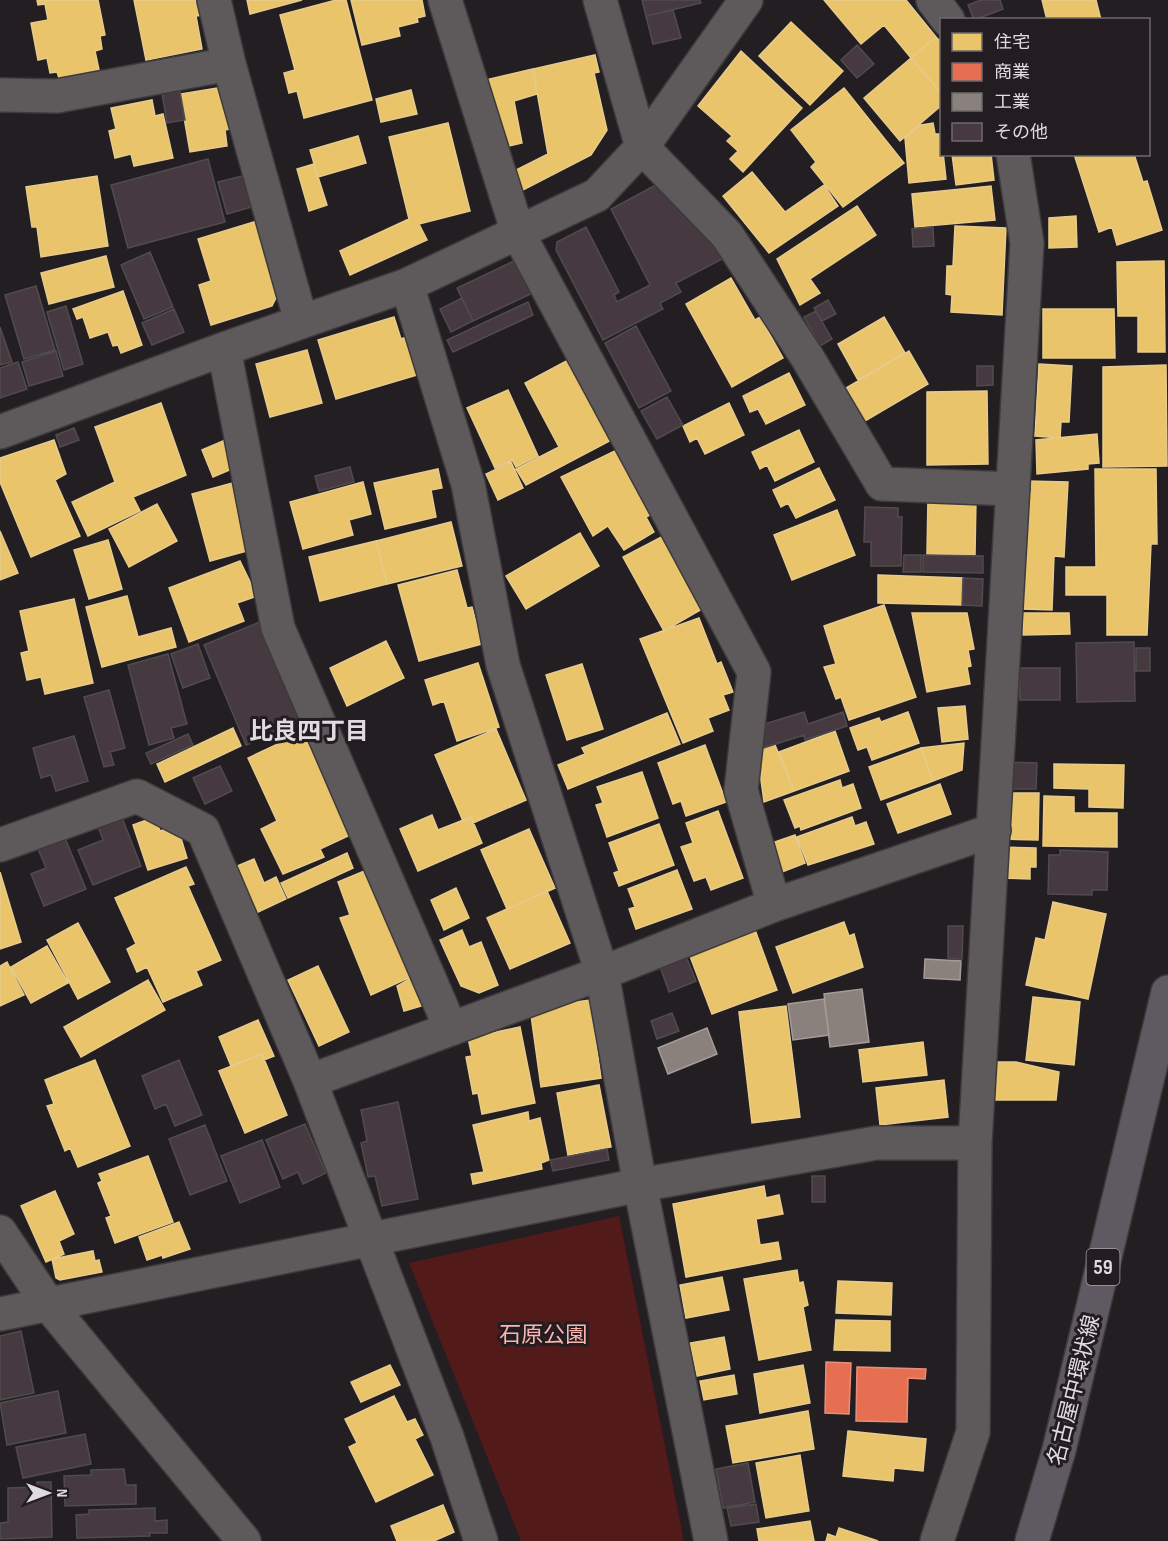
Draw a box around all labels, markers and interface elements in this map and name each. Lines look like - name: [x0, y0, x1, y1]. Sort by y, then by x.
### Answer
- legend: [940, 18, 1150, 156]
- text: 住宅: [994, 32, 1030, 53]
- text: 商業: [994, 62, 1030, 83]
- text: 工業: [994, 92, 1030, 113]
- text: その他: [994, 122, 1048, 143]
- district label: 比良四丁目: [249, 717, 369, 746]
- road number: 59: [1086, 1249, 1120, 1285]
- street label: 名古屋中環状線: [1043, 1312, 1106, 1468]
- park label: 石原公園: [499, 1322, 587, 1349]
- north arrow: [18, 1463, 78, 1523]
- text: N: [52, 1489, 71, 1497]

